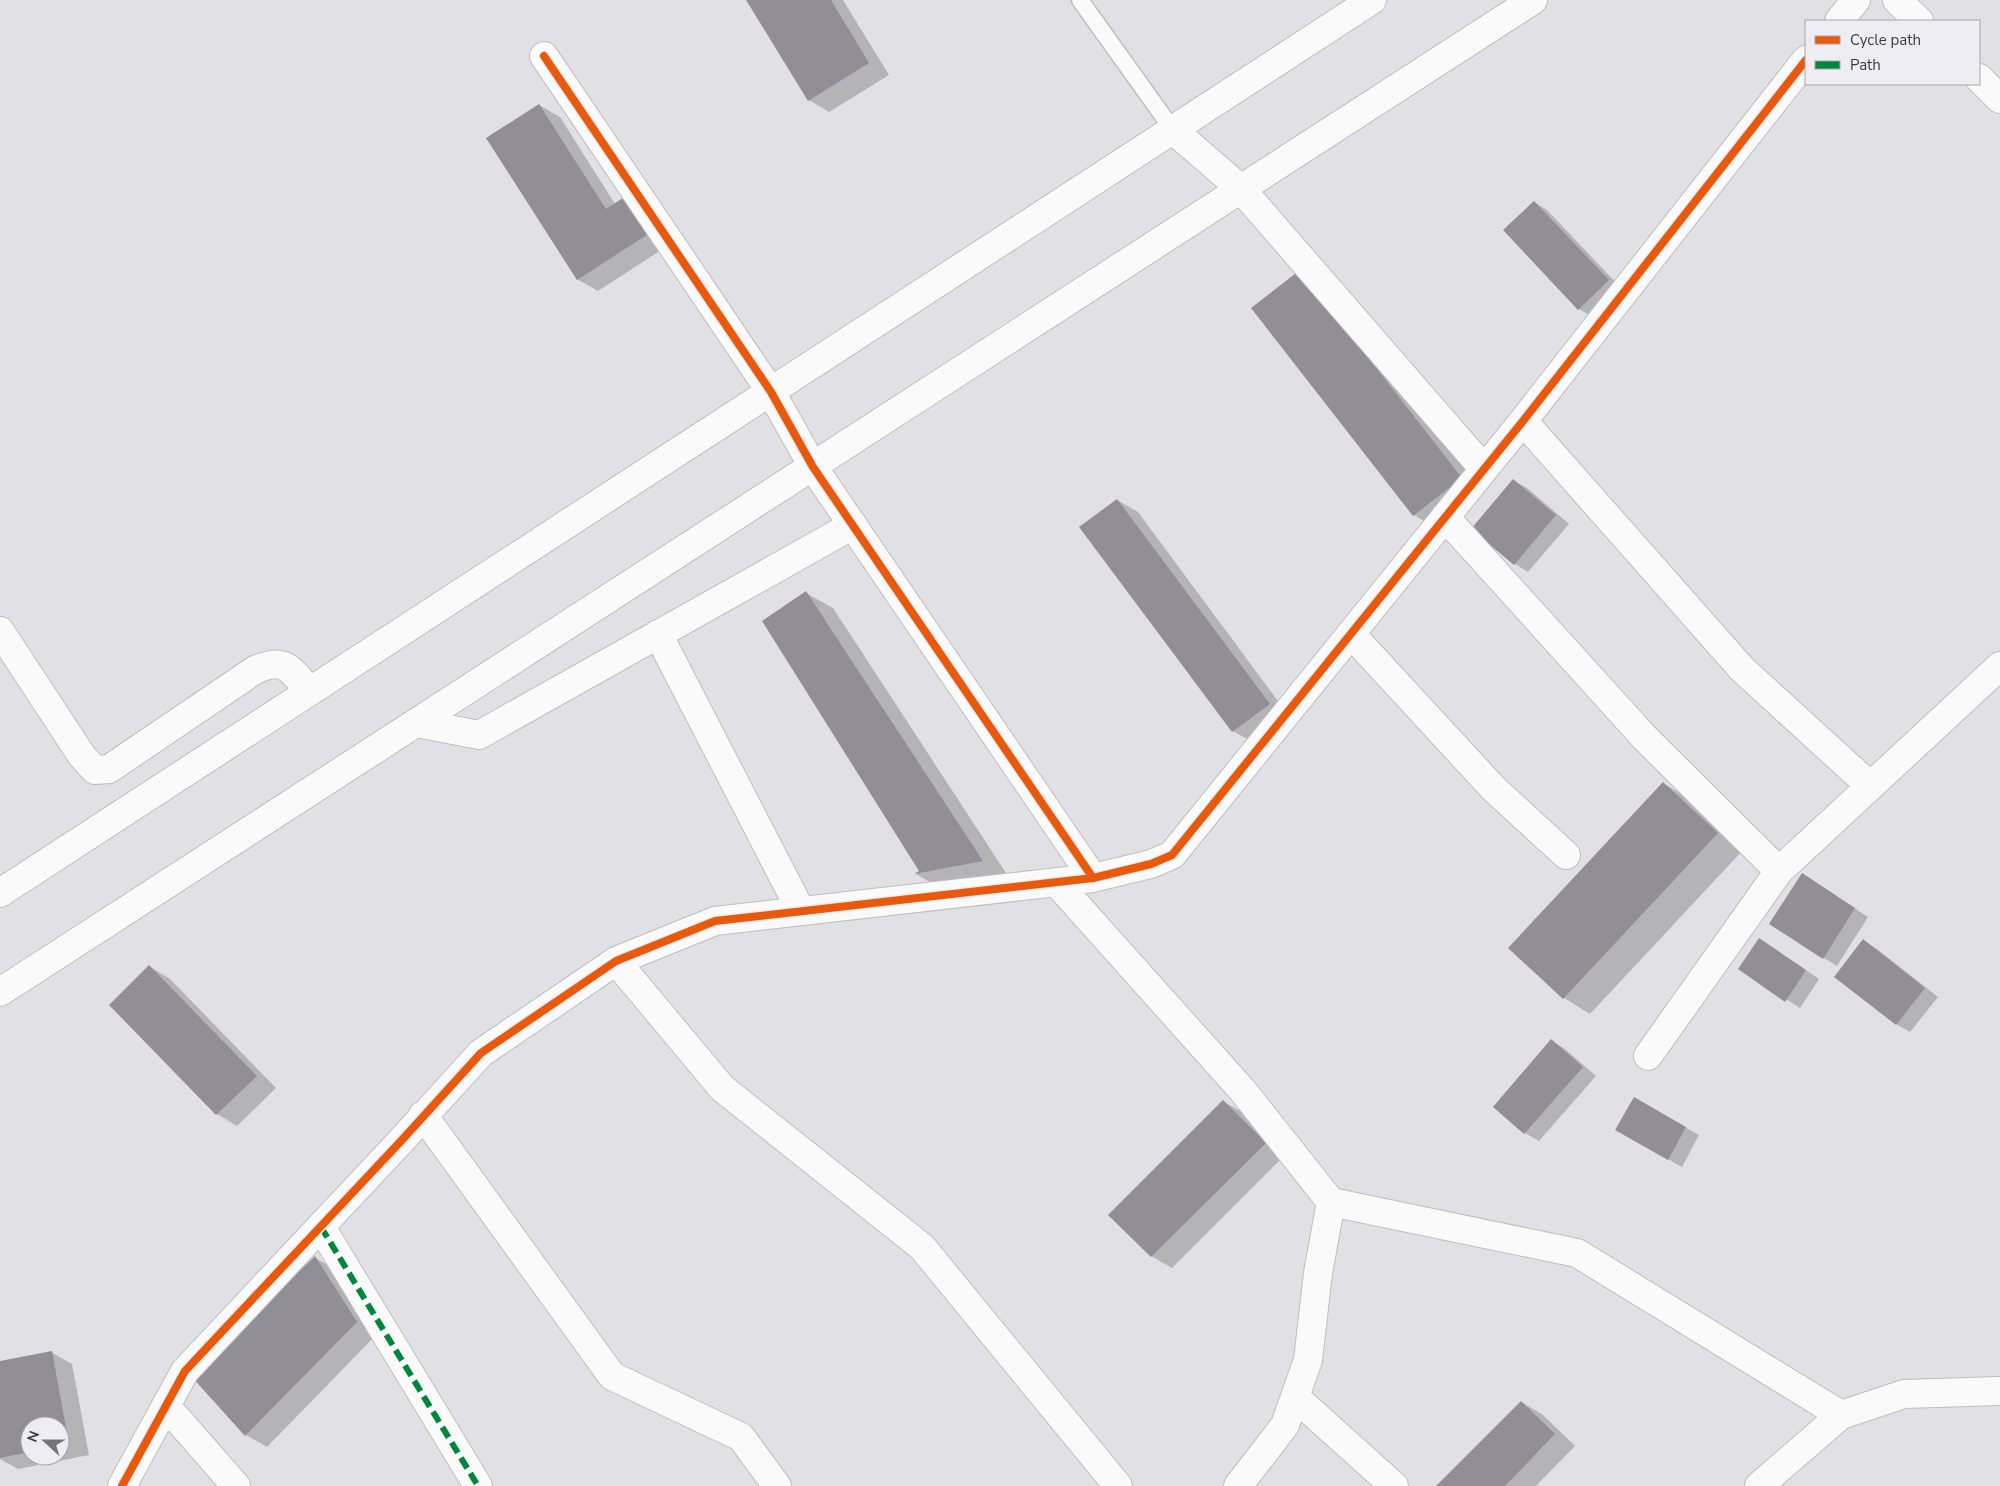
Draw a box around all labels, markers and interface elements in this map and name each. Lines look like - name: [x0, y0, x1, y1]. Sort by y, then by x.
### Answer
- legend: [1805, 20, 1980, 85]
- text: Cycle path: [1850, 30, 1921, 50]
- text: Path: [1850, 55, 1881, 75]
- north arrow: [20, 1416, 70, 1466]
- text: N: [23, 1428, 44, 1445]

